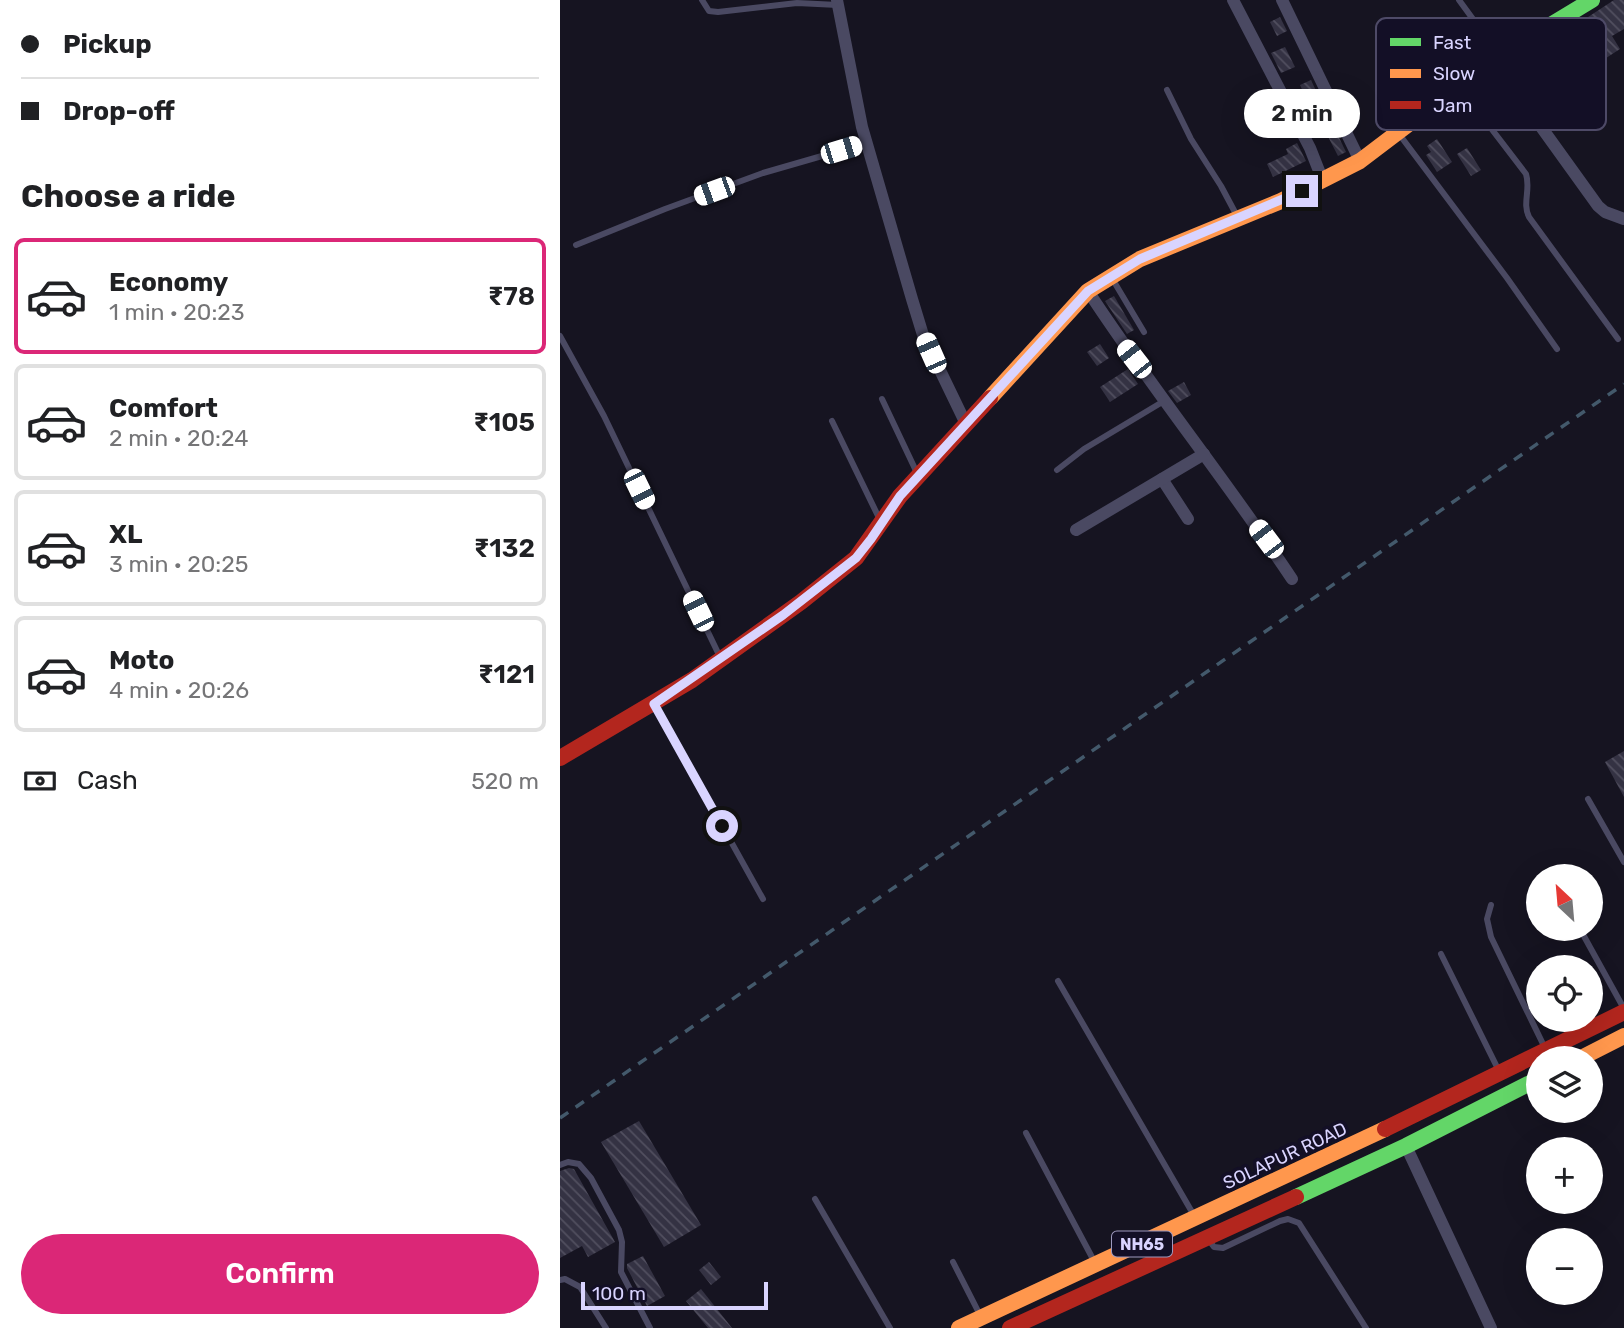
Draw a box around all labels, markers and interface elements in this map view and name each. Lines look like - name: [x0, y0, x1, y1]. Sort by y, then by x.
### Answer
- legend: [1376, 18, 1606, 130]
- text: Pickup: [63, 29, 152, 60]
- text: Fast: [1433, 31, 1472, 54]
- text: Slow: [1433, 62, 1475, 85]
- callout: 2 min: [1244, 90, 1360, 138]
- text: Jam: [1433, 94, 1472, 117]
- text: Drop-off: [63, 96, 175, 127]
- text: 2 min: [1271, 99, 1333, 127]
- car: [818, 134, 865, 166]
- car: [691, 174, 738, 208]
- route end: [1286, 175, 1318, 207]
- text: Choose a ride: [21, 177, 235, 215]
- icon: car: [25, 265, 88, 328]
- text: Economy: [109, 267, 228, 298]
- text: ₹78: [488, 281, 535, 312]
- text: 1 min · 20:23: [109, 298, 245, 326]
- car: [913, 330, 950, 376]
- car: [1113, 336, 1156, 382]
- icon: car: [25, 391, 88, 454]
- text: Comfort: [109, 393, 218, 424]
- text: ₹105: [473, 407, 535, 438]
- text: 2 min · 20:24: [109, 424, 249, 452]
- car: [621, 466, 658, 512]
- car: [1245, 516, 1288, 562]
- icon: car: [25, 517, 88, 580]
- text: XL: [109, 519, 142, 550]
- text: ₹132: [474, 533, 535, 564]
- text: 3 min · 20:25: [109, 550, 248, 578]
- car: [680, 588, 717, 634]
- icon: car: [25, 643, 88, 706]
- text: Moto: [109, 645, 174, 676]
- text: ₹121: [478, 659, 535, 690]
- text: 4 min · 20:26: [109, 676, 249, 704]
- icon: cash: [21, 762, 59, 800]
- text: Cash: [77, 765, 138, 796]
- text: 520 m: [471, 767, 539, 795]
- route start: [706, 810, 738, 842]
- north arrow: [1526, 864, 1603, 942]
- map controls: [1526, 864, 1603, 1305]
- button: locate: [1526, 955, 1603, 1032]
- button: layers: [1526, 1046, 1603, 1123]
- street label: SOLAPUR ROAD: [1220, 1118, 1350, 1194]
- button: +: [1526, 1137, 1603, 1214]
- button: −: [1526, 1228, 1603, 1305]
- road number: NH65: [1112, 1232, 1172, 1256]
- button: Confirm: [21, 1234, 539, 1314]
- scale bar: [581, 1279, 768, 1311]
- text: 100 m: [592, 1282, 646, 1305]

